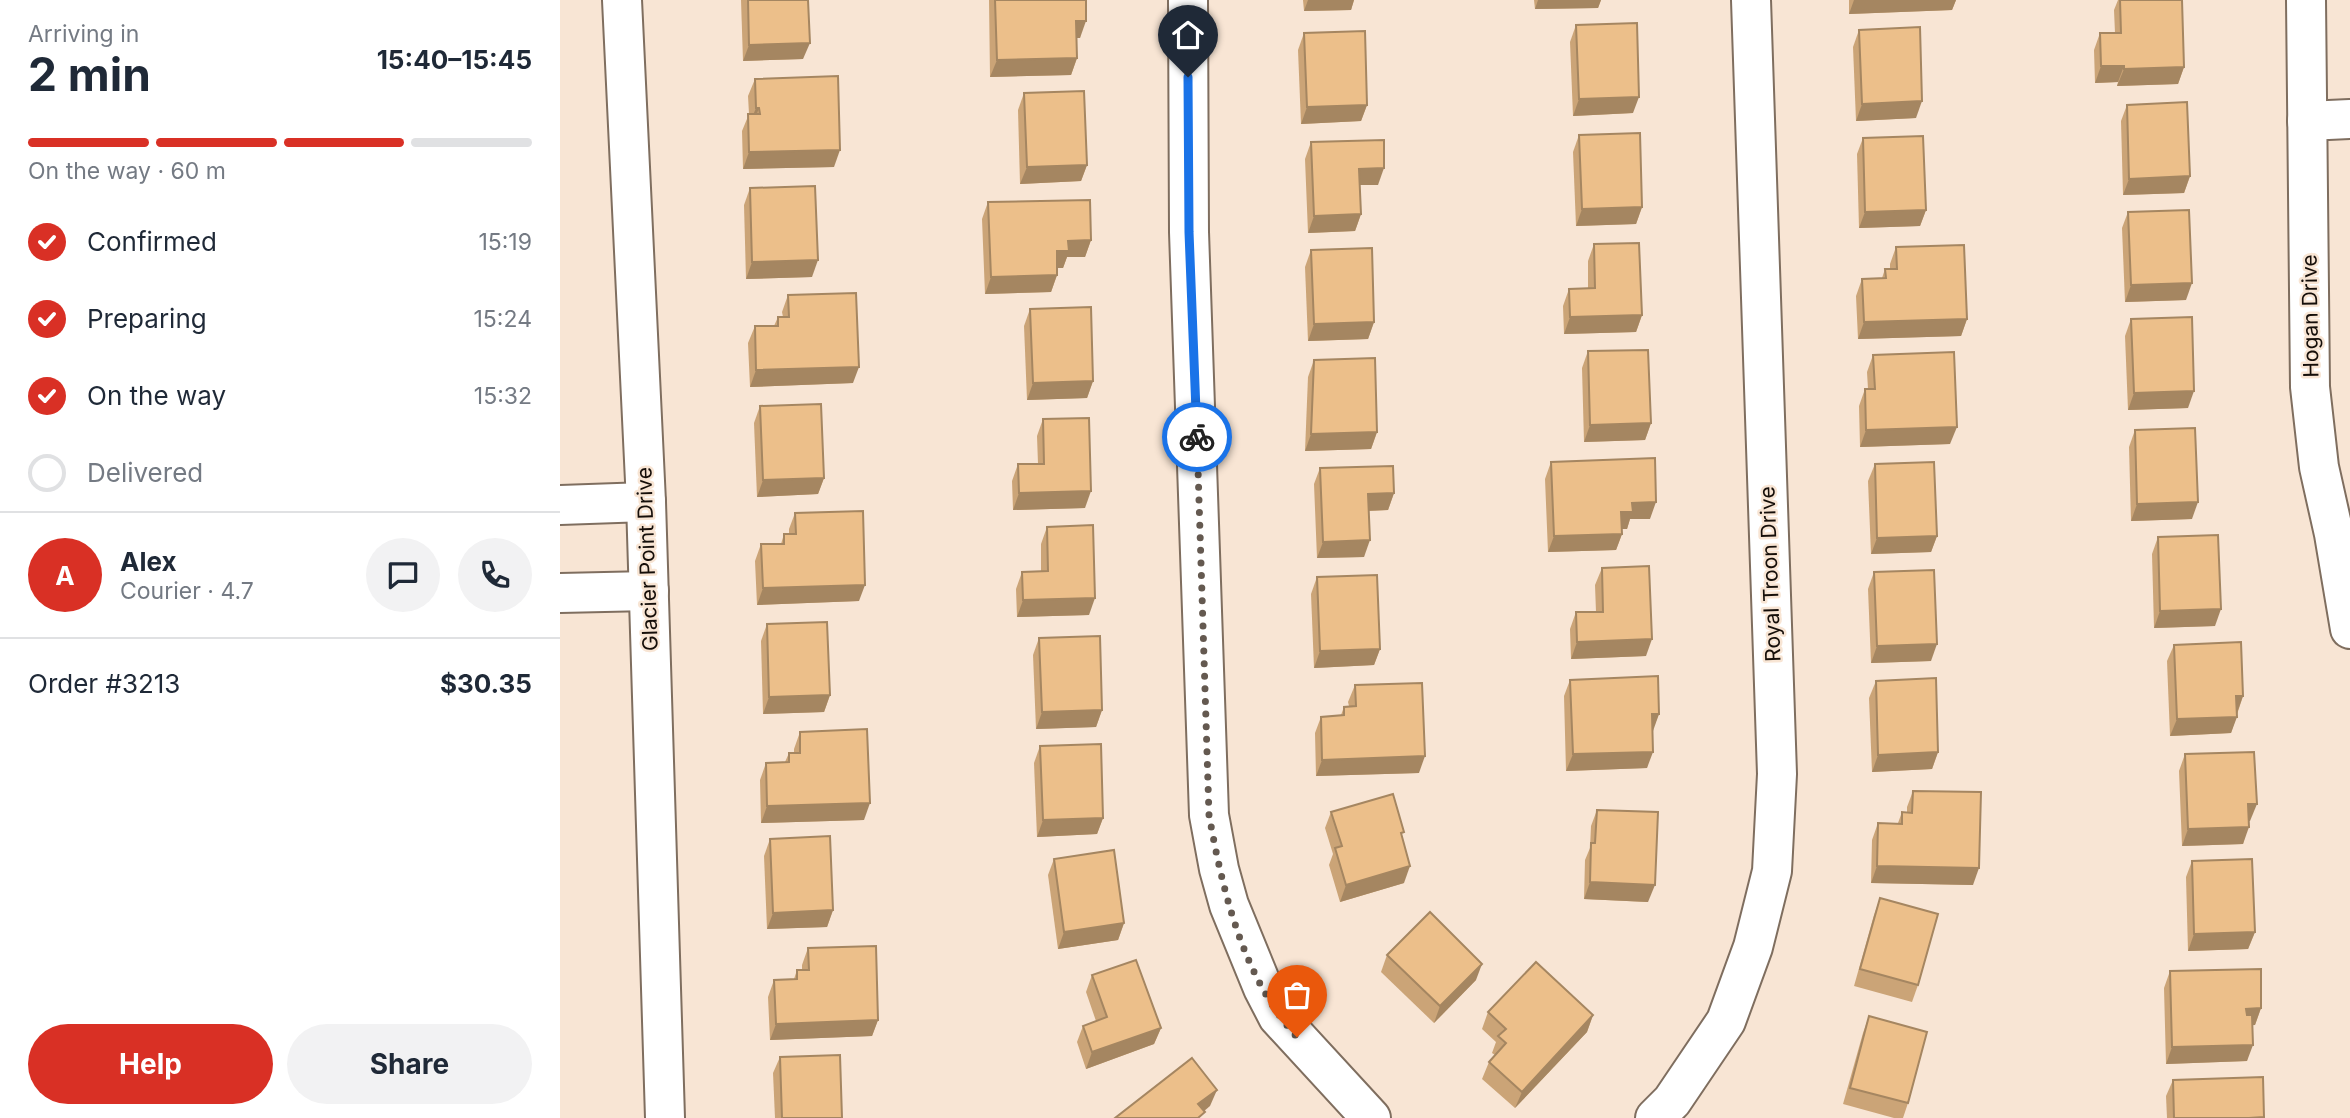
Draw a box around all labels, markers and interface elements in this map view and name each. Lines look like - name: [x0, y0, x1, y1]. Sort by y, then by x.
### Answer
- pin: [1158, 5, 1218, 77]
- icon: home: [1169, 16, 1207, 54]
- text: Arriving in: [28, 20, 139, 48]
- text: 15:40–15:45: [377, 44, 532, 75]
- text: 2 min: [28, 46, 151, 102]
- text: On the way · 60 m: [28, 157, 226, 185]
- icon: check: [28, 223, 66, 261]
- text: Confirmed: [87, 226, 217, 257]
- text: 15:19: [478, 228, 532, 256]
- street label: Hogan Drive: [2296, 254, 2324, 378]
- icon: check: [28, 300, 66, 338]
- text: Preparing: [87, 303, 207, 334]
- text: 15:24: [474, 305, 532, 333]
- icon: check: [28, 377, 66, 415]
- text: On the way: [87, 380, 226, 411]
- text: 15:32: [474, 382, 532, 410]
- courier: [1162, 402, 1232, 472]
- icon: bike: [1178, 418, 1216, 456]
- text: Delivered: [87, 457, 203, 488]
- street label: Glacier Point Drive: [631, 467, 663, 651]
- street label: Royal Troon Drive: [1754, 486, 1786, 662]
- button: chat: [366, 538, 440, 612]
- button: phone: [458, 538, 532, 612]
- text: Alex: [120, 546, 177, 577]
- text: A: [55, 560, 75, 591]
- text: Courier · 4.7: [120, 577, 254, 605]
- text: Order #3213: [28, 668, 180, 699]
- text: $30.35: [440, 668, 532, 699]
- pin: [1267, 965, 1327, 1037]
- icon: bag: [1278, 976, 1316, 1014]
- button: Help: [28, 1024, 273, 1104]
- button: Share: [287, 1024, 532, 1104]

